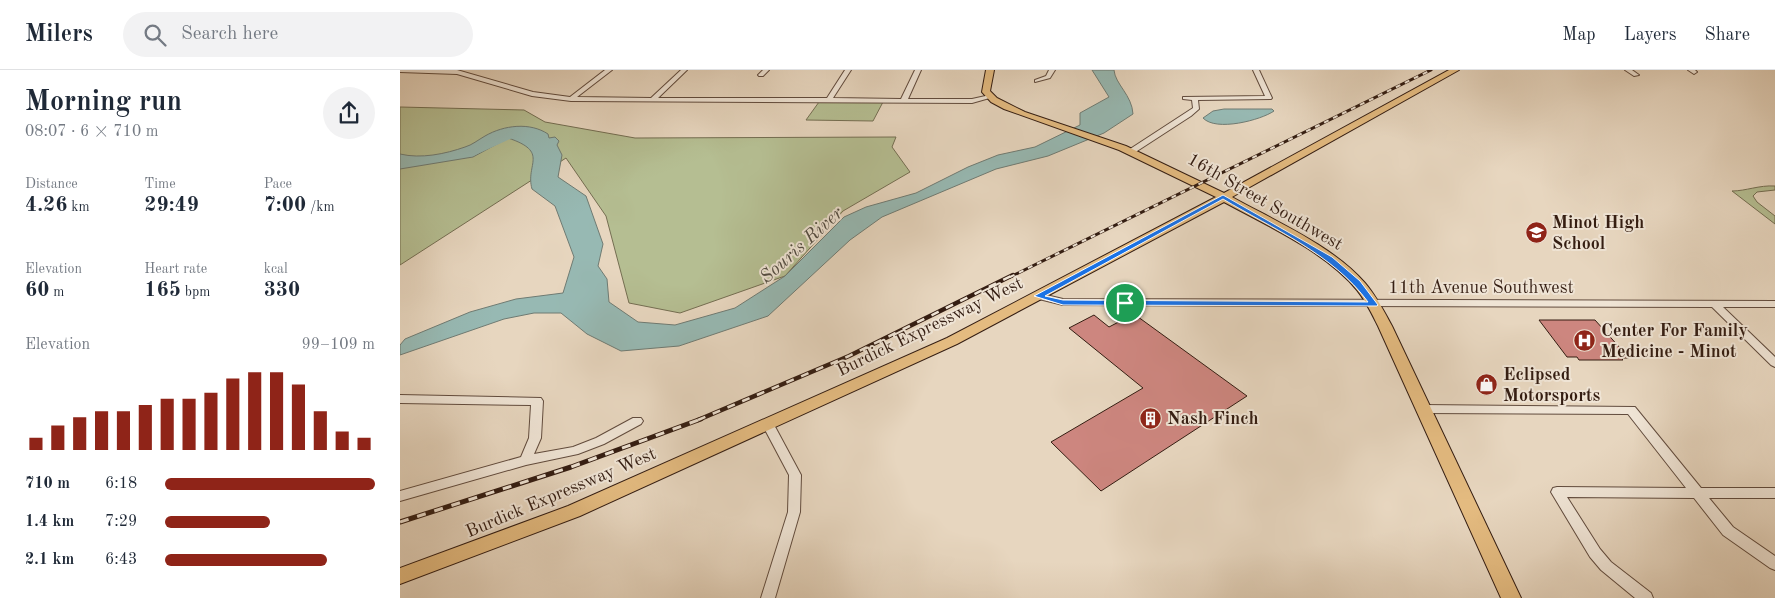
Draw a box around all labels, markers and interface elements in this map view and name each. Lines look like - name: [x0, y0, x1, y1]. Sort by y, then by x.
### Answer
- search box: [123, 12, 473, 57]
- icon: search: [141, 21, 169, 49]
- text: Milers: [25, 23, 93, 47]
- text: Search here: [181, 25, 278, 44]
- text: Map: [1562, 26, 1596, 44]
- text: Layers: [1624, 26, 1676, 44]
- text: Share: [1704, 26, 1750, 44]
- button: share: [323, 87, 375, 139]
- text: Morning run: [25, 89, 182, 117]
- text: 08:07 · 6 × 710 m: [25, 124, 158, 140]
- street label: 16th Street Southwest: [1184, 150, 1346, 254]
- text: Distance: [25, 177, 78, 191]
- text: Time: [144, 177, 176, 191]
- text: Pace: [264, 177, 292, 191]
- text: 4.26: [25, 195, 67, 216]
- text: 29:49: [144, 195, 199, 216]
- text: 7:00: [264, 195, 306, 216]
- text: km: [67, 200, 90, 214]
- text: /km: [306, 200, 335, 214]
- water label: Souris River: [757, 204, 848, 288]
- place label: Minot High School: [1552, 214, 1644, 253]
- school or university icon: Minot High School: [1524, 221, 1548, 245]
- text: Elevation: [25, 262, 82, 276]
- text: Heart rate: [144, 262, 207, 276]
- text: kcal: [264, 262, 288, 276]
- street label: Burdick Expressway West: [834, 274, 1026, 380]
- street label: 11th Avenue Southwest: [1388, 279, 1574, 297]
- text: 60: [25, 280, 49, 301]
- text: 165: [144, 280, 181, 301]
- text: 330: [264, 280, 300, 301]
- pin: [1104, 282, 1146, 324]
- text: m: [49, 285, 64, 299]
- text: bpm: [181, 285, 210, 299]
- icon: arrive: [1111, 289, 1139, 317]
- place label: Center For Family Medicine - Minot: [1601, 322, 1748, 361]
- hospital icon: Center For Family Medicine - Minot: [1573, 329, 1597, 353]
- text: Elevation: [25, 337, 90, 353]
- text: 99–109 m: [301, 337, 375, 353]
- place label: Eclipsed Motorsports: [1503, 366, 1600, 405]
- shop icon: Eclipsed Motorsports: [1475, 373, 1499, 397]
- building icon: Nash Finch: [1139, 407, 1163, 431]
- place label: Nash Finch: [1167, 410, 1259, 428]
- street label: Burdick Expressway West: [463, 445, 659, 541]
- text: 710 m: [25, 476, 70, 492]
- text: 6:18: [105, 476, 137, 492]
- text: 1.4 km: [25, 514, 74, 530]
- text: 7:29: [105, 514, 137, 530]
- text: 2.1 km: [25, 552, 74, 568]
- text: 6:43: [105, 552, 137, 568]

